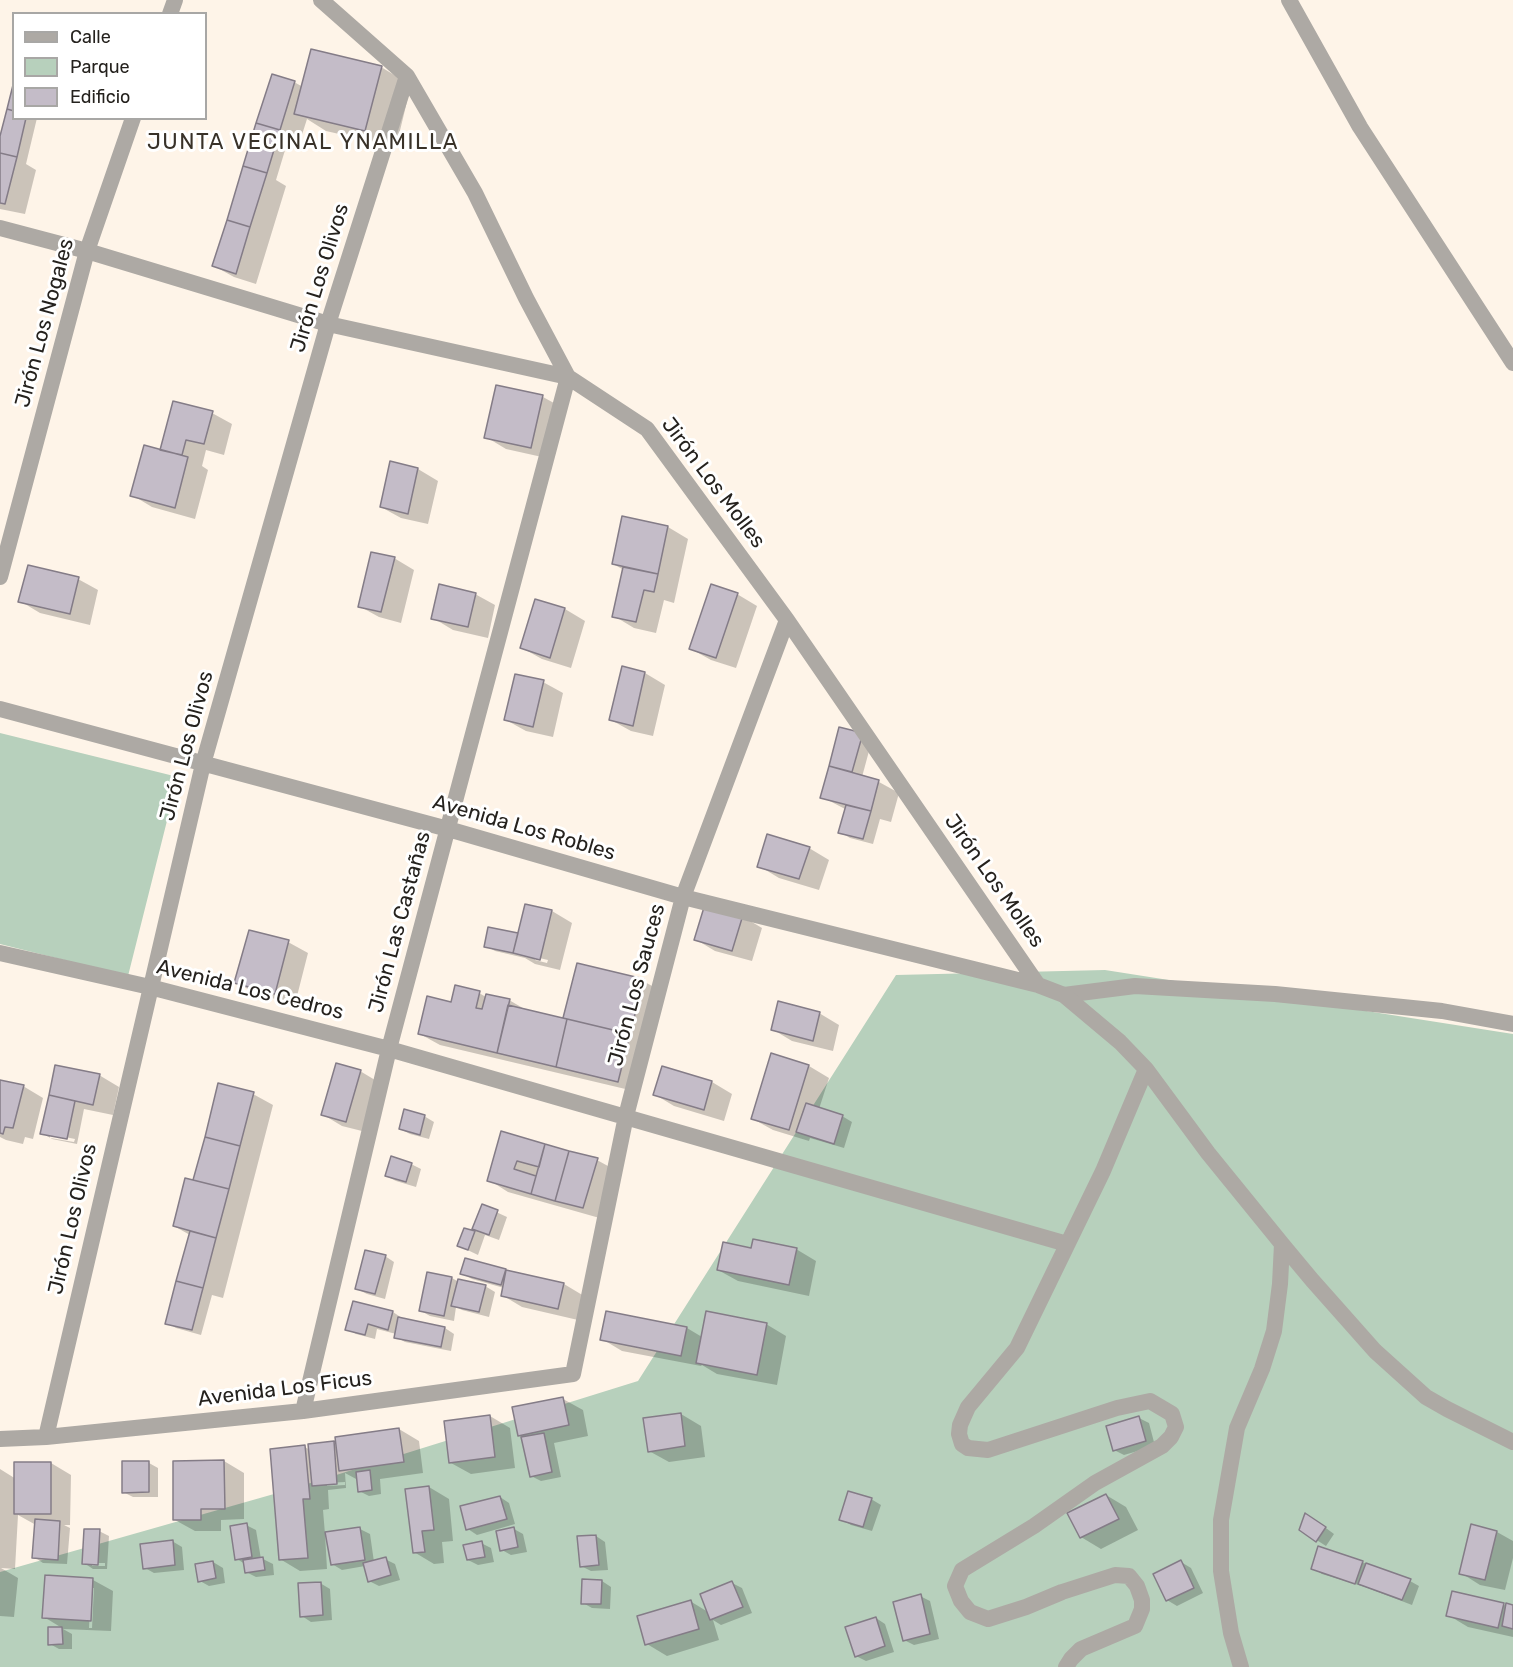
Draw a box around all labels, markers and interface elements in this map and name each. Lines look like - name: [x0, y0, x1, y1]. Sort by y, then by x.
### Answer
- legend: [12, 12, 207, 120]
- text: Calle: [70, 26, 111, 48]
- text: Parque: [70, 56, 130, 78]
- text: Edificio: [70, 86, 130, 108]
- district label: JUNTA VECINAL YNAMILLA: [147, 130, 459, 156]
- street label: Jirón Los Olivos: [285, 201, 355, 355]
- street label: Jirón Los Nogales: [10, 236, 80, 410]
- street label: Jirón Los Molles: [656, 413, 770, 553]
- street label: Jirón Los Olivos: [155, 668, 219, 824]
- street label: Avenida Los Robles: [430, 790, 618, 866]
- street label: Jirón Los Molles: [939, 809, 1049, 953]
- street label: Jirón Las Castañas: [364, 829, 436, 1015]
- street label: Jirón Los Sauces: [603, 901, 671, 1069]
- street label: Avenida Los Cedros: [154, 955, 346, 1025]
- street label: Jirón Los Olivos: [43, 1141, 103, 1297]
- street label: Avenida Los Ficus: [196, 1366, 374, 1412]

